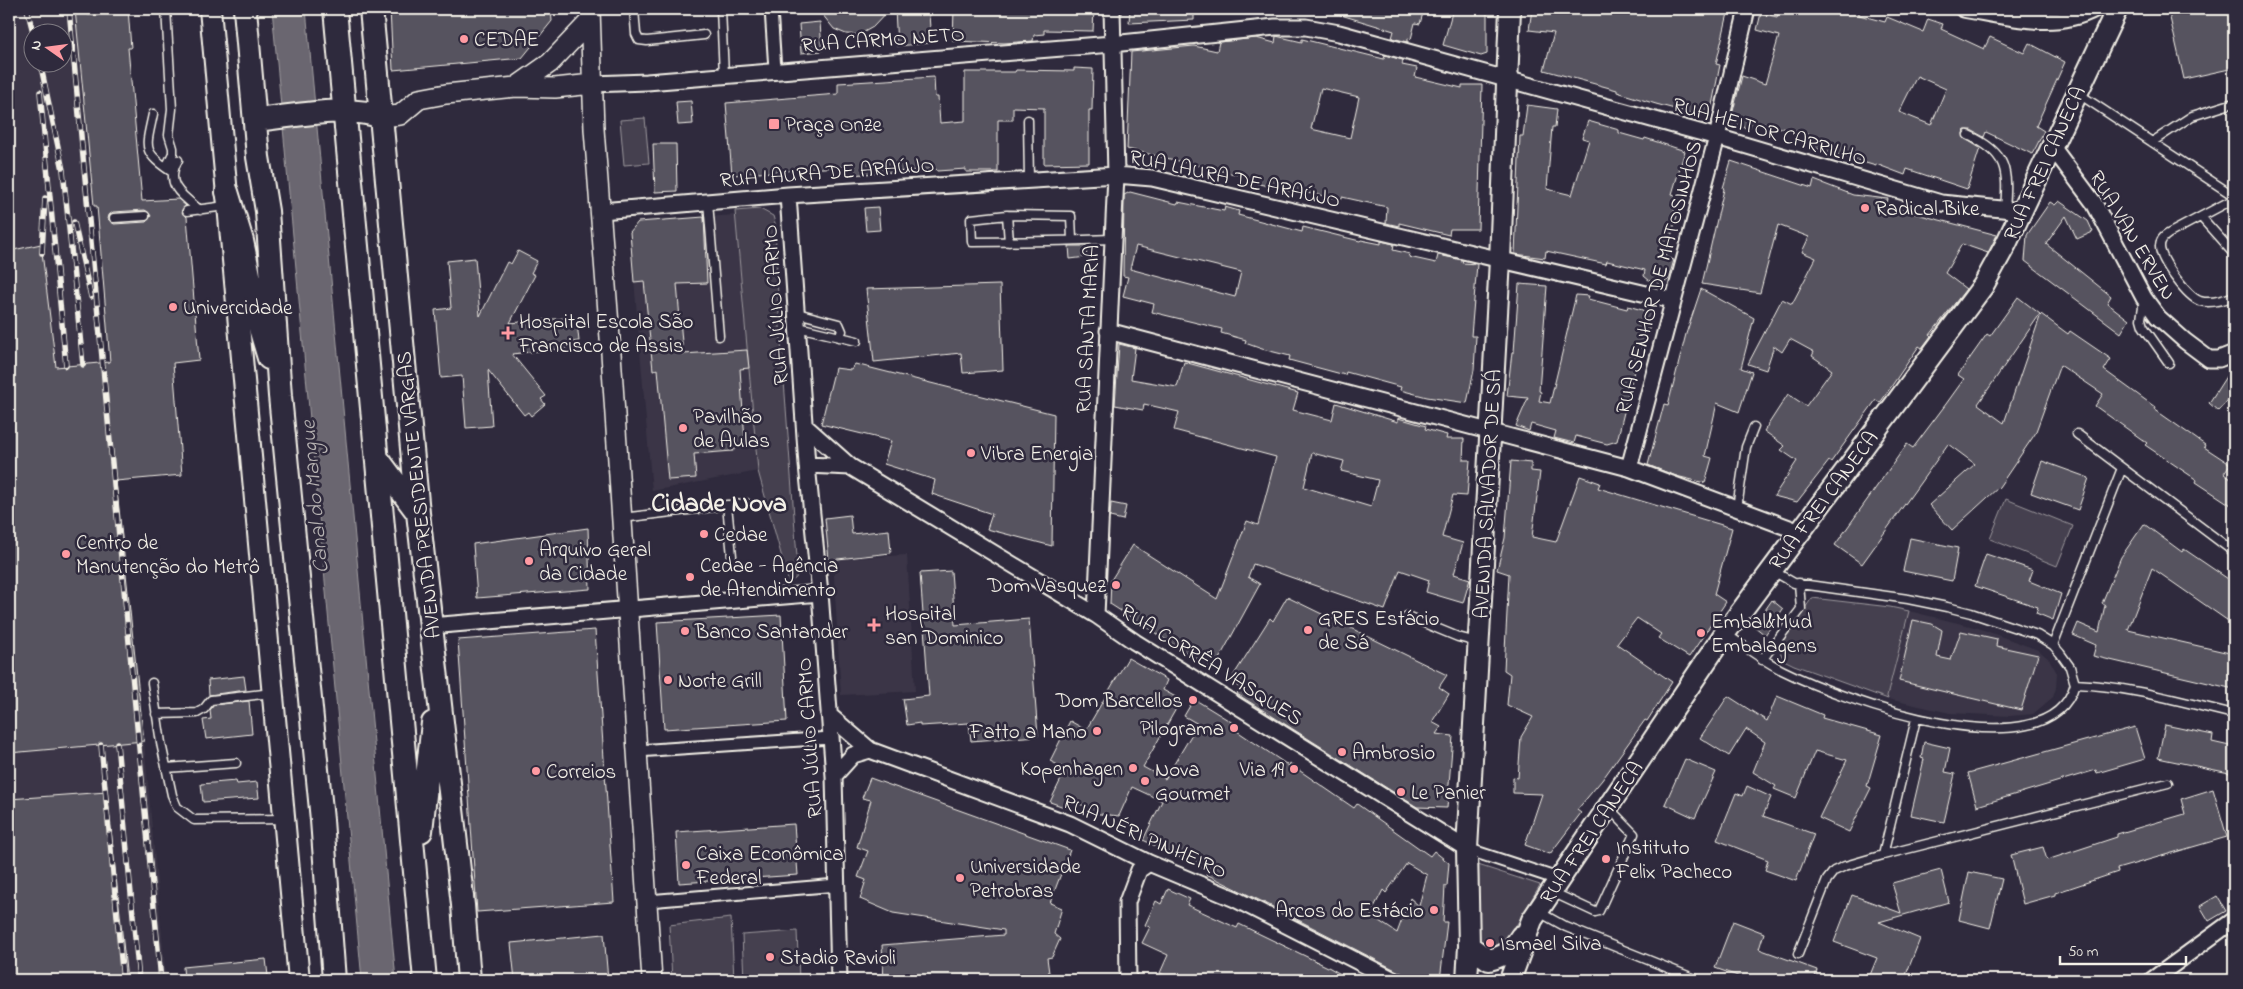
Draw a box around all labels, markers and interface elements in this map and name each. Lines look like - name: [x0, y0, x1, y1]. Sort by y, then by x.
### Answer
- street label: RUA CARMO NETO: [800, 20, 966, 62]
- north arrow: [22, 22, 72, 72]
- place label: CEDAE: [474, 26, 539, 56]
- marker: CEDAE: [458, 33, 470, 45]
- text: N: [26, 38, 48, 52]
- street label: RUA FREI CANECA: [1997, 82, 2095, 246]
- street label: RUA HEITOR CARRILHO: [1669, 91, 1870, 175]
- place label: Praça Onze: [785, 111, 883, 141]
- marker: Praça Onze: [767, 117, 781, 131]
- street label: RUA SENHOR DE MATOSINHOS: [1609, 137, 1711, 418]
- street label: RUA LAURA DE ARAÚJO: [1126, 143, 1343, 217]
- street label: RUA LAURA DE ARAÚJO: [719, 152, 935, 196]
- street label: RUA VAN ERVEN: [2081, 166, 2182, 307]
- place label: Radical Bike: [1875, 195, 1980, 225]
- marker: Radical Bike: [1859, 202, 1871, 214]
- street label: RUA JÚLIO CARMO: [756, 224, 798, 386]
- street label: RUA SANTA MARIA: [1070, 244, 1108, 414]
- place label: Univercidade: [183, 294, 293, 324]
- marker: Univercidade: [167, 301, 179, 313]
- place label: Hospital Escola São Francisco de Assis: [518, 308, 693, 362]
- marker: Hospital Escola São Francisco de Assis: [501, 326, 515, 340]
- street label: AVENIDA PRESIDENTE VARGAS: [390, 350, 450, 640]
- street label: AVENIDA SALVADOR DE SÁ: [1466, 369, 1511, 620]
- place label: Pavilhão de Aulas: [693, 403, 770, 457]
- water label: Canal do Mangue: [293, 418, 339, 575]
- marker: Pavilhão de Aulas: [677, 422, 689, 434]
- street label: RUA FREI CANECA: [1762, 425, 1887, 577]
- place label: Vibra Energia: [980, 440, 1093, 472]
- marker: Vibra Energia: [965, 447, 977, 459]
- district label: Cidade Nova: [651, 486, 787, 524]
- place label: Cedae: [714, 521, 768, 551]
- marker: Cedae: [698, 528, 710, 540]
- place label: Centro de Manutenção do Metrô: [76, 529, 260, 583]
- place label: Arquivo Geral da Cidade: [539, 536, 651, 590]
- marker: Centro de Manutenção do Metrô: [60, 548, 72, 560]
- place label: Cedae - Agência de Atendimento: [700, 552, 838, 606]
- marker: Arquivo Geral da Cidade: [523, 555, 535, 567]
- marker: Cedae - Agência de Atendimento: [684, 571, 696, 583]
- place label: Dom Vasquez: [986, 572, 1106, 602]
- marker: Dom Vasquez: [1110, 579, 1122, 591]
- street label: RUA CORRÊA VASQUES: [1114, 597, 1308, 734]
- place label: Hospital san Dominico: [885, 600, 1003, 654]
- place label: GRES Estácio de Sá: [1318, 605, 1439, 659]
- place label: Embal&Mud Embalagens: [1711, 608, 1817, 664]
- place label: Banco Santander: [694, 618, 848, 648]
- marker: Hospital san Dominico: [867, 618, 881, 632]
- marker: GRES Estácio de Sá: [1302, 624, 1314, 636]
- marker: Banco Santander: [679, 625, 691, 637]
- marker: Embal&Mud Embalagens: [1695, 627, 1707, 639]
- street label: RUA JÚLIO CARMO: [790, 657, 832, 819]
- place label: Norte Grill: [678, 667, 762, 697]
- marker: Norte Grill: [662, 674, 674, 686]
- place label: Dom Barcellos: [1055, 687, 1183, 717]
- marker: Dom Barcellos: [1187, 694, 1199, 706]
- place label: Pilograma: [1140, 715, 1224, 747]
- place label: Fatto a Mano: [969, 718, 1087, 748]
- marker: Pilograma: [1228, 722, 1240, 734]
- marker: Fatto a Mano: [1091, 725, 1103, 737]
- place label: Ambrosio: [1352, 739, 1435, 769]
- marker: Ambrosio: [1336, 746, 1348, 758]
- place label: Kopenhagen: [1020, 755, 1123, 787]
- street label: RUA FREI CANECA: [1534, 755, 1652, 911]
- place label: Nova Gourmet: [1155, 756, 1230, 810]
- place label: Via 19: [1239, 756, 1285, 786]
- place label: Correios: [546, 758, 616, 788]
- marker: Kopenhagen: [1127, 762, 1139, 774]
- marker: Via 19: [1288, 763, 1300, 775]
- marker: Correios: [530, 765, 542, 777]
- marker: Nova Gourmet: [1139, 775, 1151, 787]
- place label: Le Panier: [1411, 779, 1486, 809]
- marker: Le Panier: [1395, 786, 1407, 798]
- street label: RUA NÉRI PINHEIRO: [1057, 788, 1231, 888]
- place label: Instituto Felix Pacheco: [1615, 834, 1732, 888]
- place label: Caixa Econômica Federal: [695, 840, 844, 894]
- place label: Universidade Petrobras: [970, 853, 1081, 907]
- marker: Instituto Felix Pacheco: [1600, 853, 1612, 865]
- marker: Caixa Econômica Federal: [680, 859, 692, 871]
- marker: Universidade Petrobras: [954, 872, 966, 884]
- place label: Arcos do Estácio: [1275, 897, 1424, 927]
- marker: Arcos do Estácio: [1428, 904, 1440, 916]
- place label: Ismael Silva: [1500, 930, 1602, 960]
- scale bar: [2060, 934, 2187, 966]
- marker: Ismael Silva: [1484, 937, 1496, 949]
- text: 50 m: [2068, 941, 2099, 963]
- place label: Stadio Ravioli: [780, 944, 896, 974]
- marker: Stadio Ravioli: [764, 951, 776, 963]

